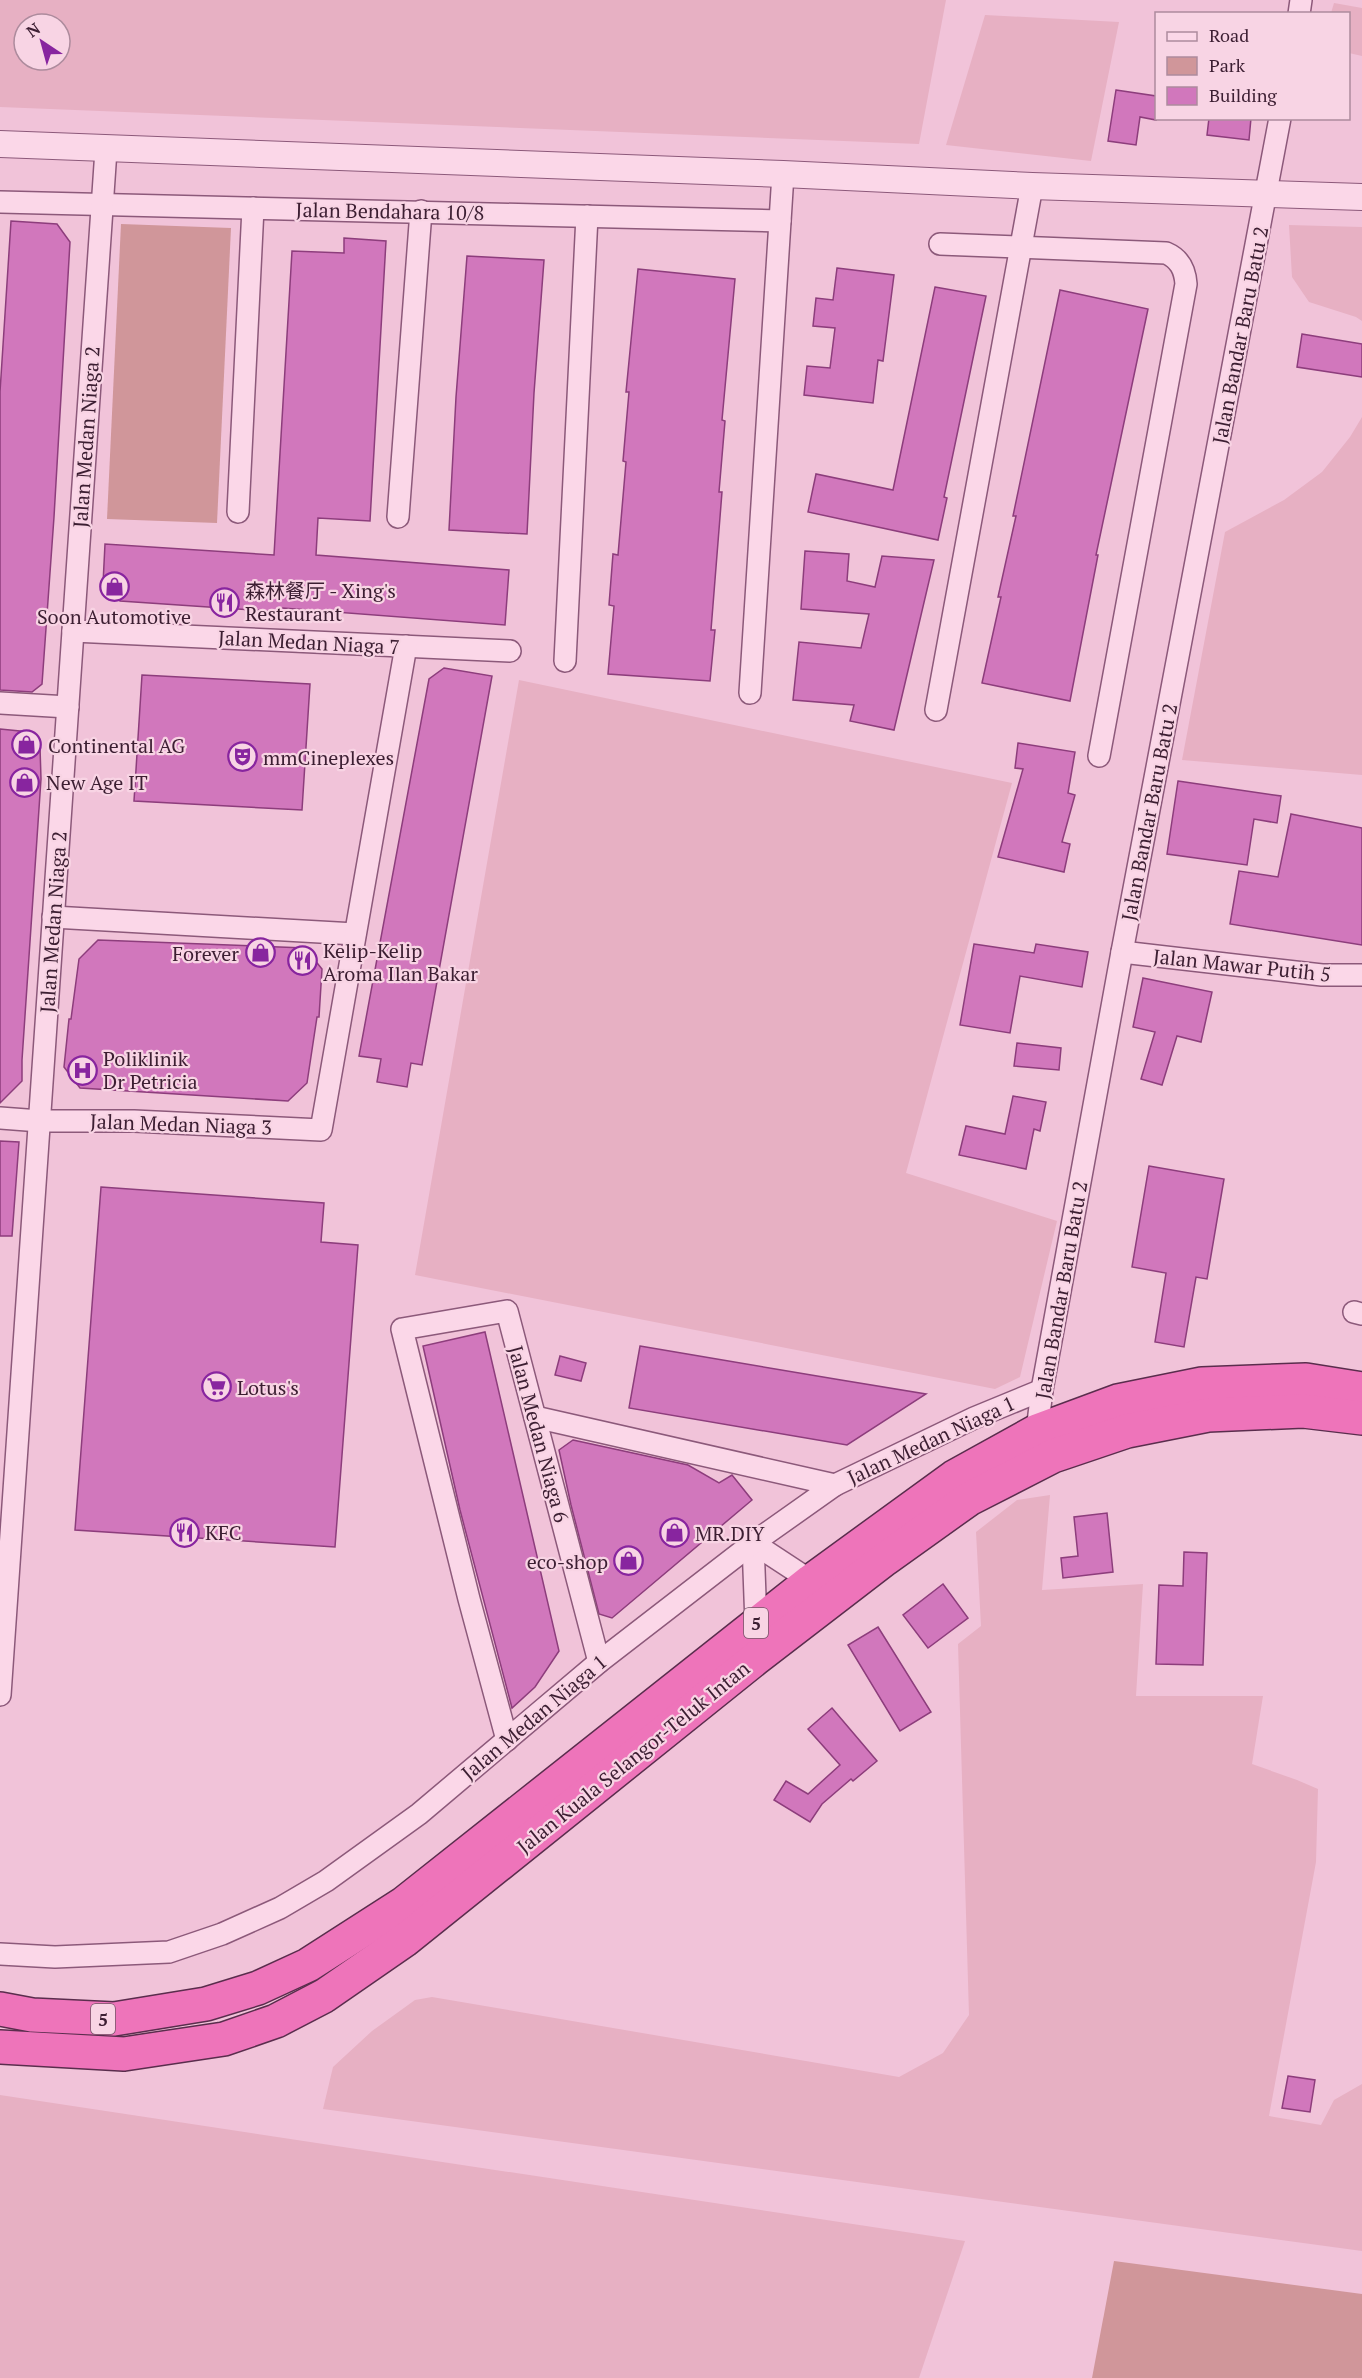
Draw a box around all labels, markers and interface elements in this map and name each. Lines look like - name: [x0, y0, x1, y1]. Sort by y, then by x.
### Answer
- north arrow: [12, 12, 72, 72]
- legend: [1155, 12, 1350, 120]
- text: N: [22, 17, 45, 42]
- text: Road: [1209, 23, 1249, 47]
- text: Park: [1209, 53, 1246, 77]
- text: Building: [1209, 83, 1277, 107]
- street label: Jalan Bendahara 10/8: [295, 196, 485, 226]
- street label: Jalan Bandar Baru Batu 2: [1206, 224, 1274, 446]
- street label: Jalan Medan Niaga 2: [66, 345, 106, 529]
- shop icon: Soon Automotive: [98, 570, 130, 602]
- place label: 森林餐厅 - Xing's Restaurant: [245, 577, 396, 627]
- restaurant icon: 森林餐厅 - Xing's Restaurant: [208, 586, 240, 618]
- place label: Soon Automotive: [37, 603, 191, 630]
- street label: Jalan Medan Niaga 7: [217, 624, 401, 660]
- street label: Jalan Bandar Baru Batu 2: [1115, 701, 1183, 923]
- shop icon: Continental AG: [11, 729, 43, 761]
- place label: Continental AG: [48, 732, 185, 759]
- theatre icon: mmCineplexes: [226, 741, 258, 773]
- place label: mmCineplexes: [263, 744, 394, 771]
- shop icon: New Age IT: [9, 766, 41, 798]
- place label: New Age IT: [46, 769, 148, 796]
- street label: Jalan Medan Niaga 2: [33, 830, 73, 1014]
- shop icon: Forever: [244, 937, 276, 969]
- place label: Kelip-Kelip Aroma Ilan Bakar: [323, 937, 478, 987]
- place label: Forever: [172, 940, 239, 967]
- street label: Jalan Mawar Putih 5: [1152, 942, 1332, 988]
- restaurant icon: Kelip-Kelip Aroma Ilan Bakar: [286, 945, 318, 977]
- place label: Poliklinik Dr Petricia: [103, 1045, 198, 1095]
- hospital icon: Poliklinik Dr Petricia: [66, 1054, 98, 1086]
- street label: Jalan Medan Niaga 3: [90, 1107, 272, 1141]
- street label: Jalan Bandar Baru Batu 2: [1029, 1179, 1093, 1401]
- street label: Jalan Medan Niaga 6: [502, 1343, 576, 1526]
- supermarket icon: Lotus's: [200, 1371, 232, 1403]
- place label: Lotus's: [237, 1374, 299, 1401]
- street label: Jalan Medan Niaga 1: [843, 1389, 1019, 1491]
- restaurant icon: KFC: [168, 1516, 200, 1548]
- shop icon: MR.DIY: [658, 1517, 690, 1549]
- place label: KFC: [205, 1519, 242, 1546]
- place label: MR.DIY: [695, 1520, 765, 1547]
- shop icon: eco-shop: [613, 1545, 645, 1577]
- place label: eco-shop: [527, 1548, 608, 1575]
- road number: 5: [744, 1608, 768, 1638]
- street label: Jalan Medan Niaga 1: [456, 1648, 612, 1786]
- street label: Jalan Kuala Selangor-Teluk Intan: [511, 1655, 755, 1859]
- road number: 5: [91, 2004, 115, 2034]

